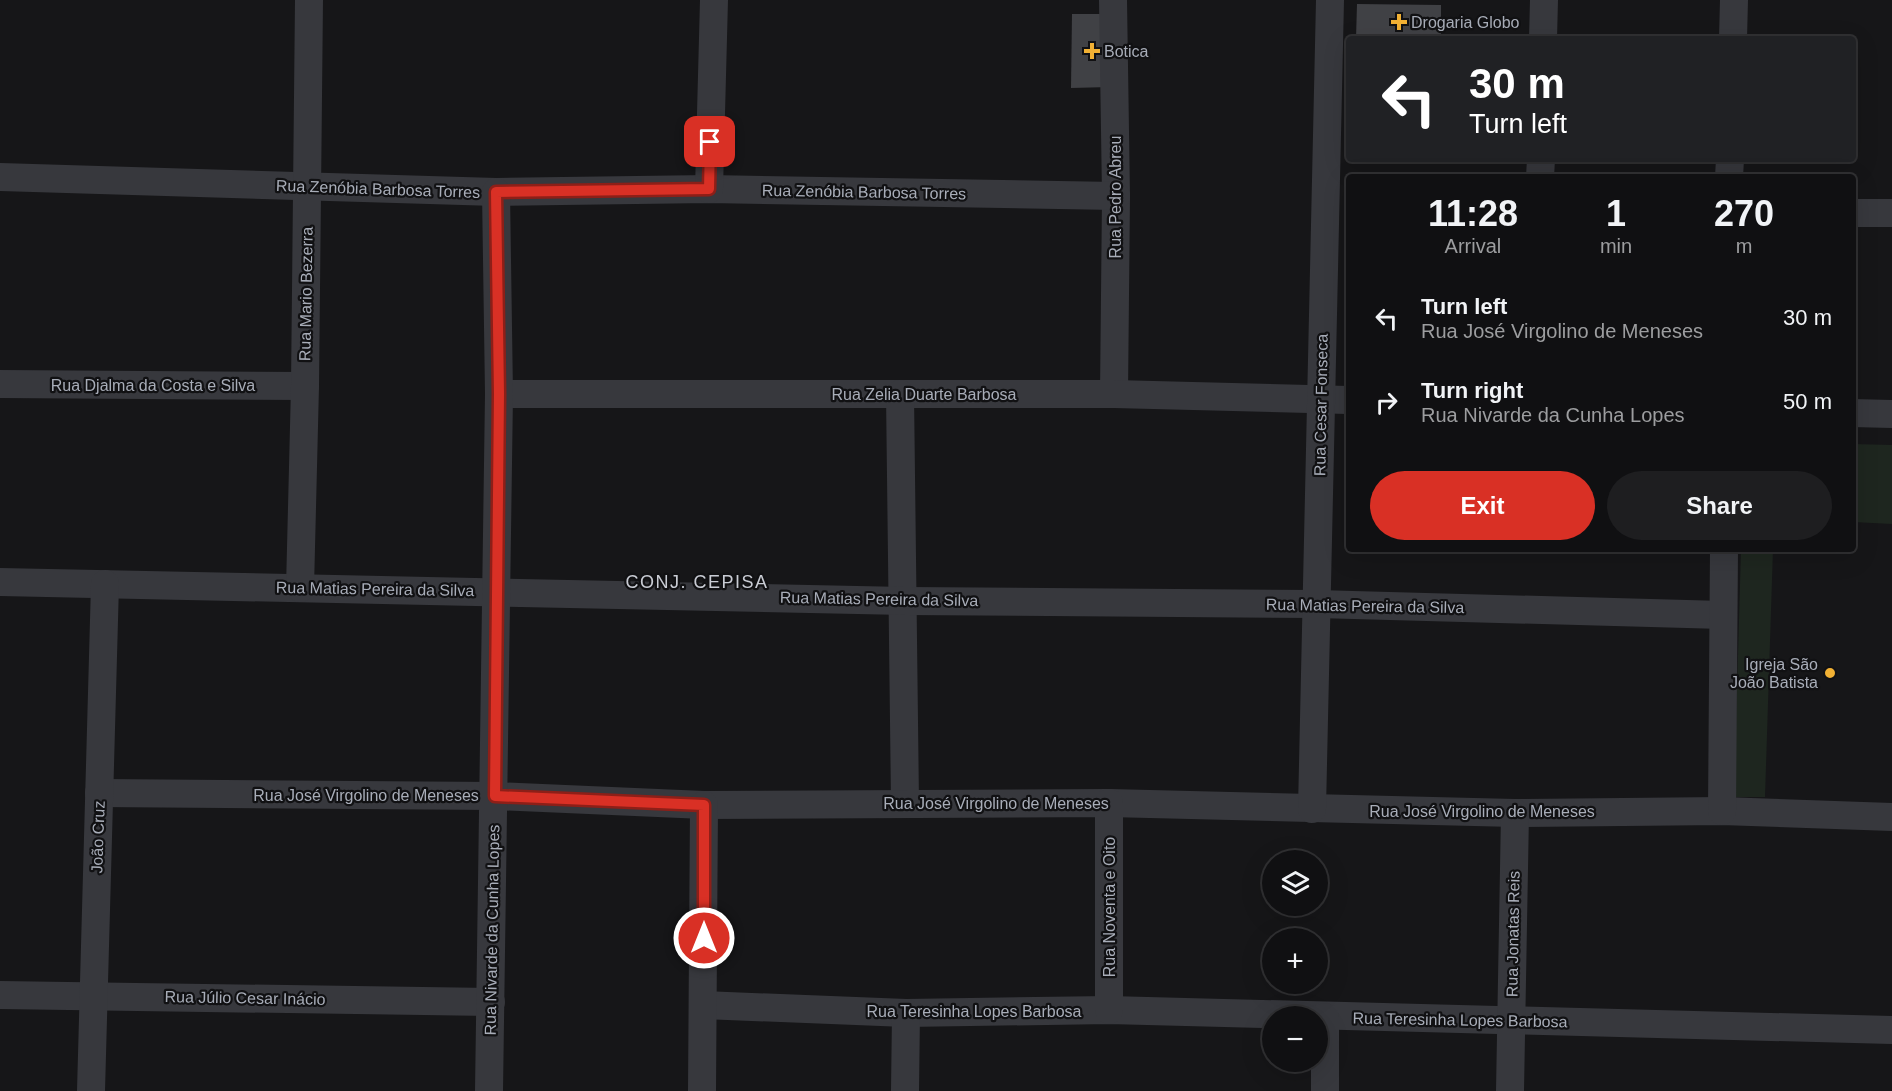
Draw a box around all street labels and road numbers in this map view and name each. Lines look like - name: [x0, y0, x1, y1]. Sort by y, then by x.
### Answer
- street label: Rua Pedro Abreu: [1107, 136, 1124, 258]
- street label: Rua Zenóbia Barbosa Torres: [276, 177, 480, 201]
- street label: Rua Zenóbia Barbosa Torres: [762, 182, 966, 202]
- street label: Rua Mario Bezerra: [296, 227, 316, 361]
- street label: Rua Cesar Fonseca: [1311, 334, 1331, 476]
- street label: Rua Djalma da Costa e Silva: [51, 377, 255, 394]
- street label: Rua Zelia Duarte Barbosa: [832, 386, 1017, 403]
- street label: Rua Matias Pereira da Silva: [276, 579, 474, 599]
- street label: Rua Matias Pereira da Silva: [780, 589, 978, 609]
- street label: Rua Matias Pereira da Silva: [1266, 596, 1464, 616]
- street label: Rua José Virgolino de Meneses: [253, 787, 479, 804]
- street label: Rua José Virgolino de Meneses: [883, 795, 1109, 812]
- street label: João Cruz: [88, 800, 108, 874]
- street label: Rua José Virgolino de Meneses: [1369, 803, 1595, 820]
- street label: Rua Nivarde da Cunha Lopes: [482, 824, 502, 1036]
- street label: Rua Noventa e Oito: [1101, 837, 1118, 977]
- street label: Rua Jonatas Reis: [1503, 871, 1523, 997]
- street label: Rua Júlio Cesar Inácio: [164, 988, 326, 1008]
- street label: Rua Teresinha Lopes Barbosa: [867, 1003, 1082, 1020]
- street label: Rua Teresinha Lopes Barbosa: [1352, 1010, 1568, 1030]

